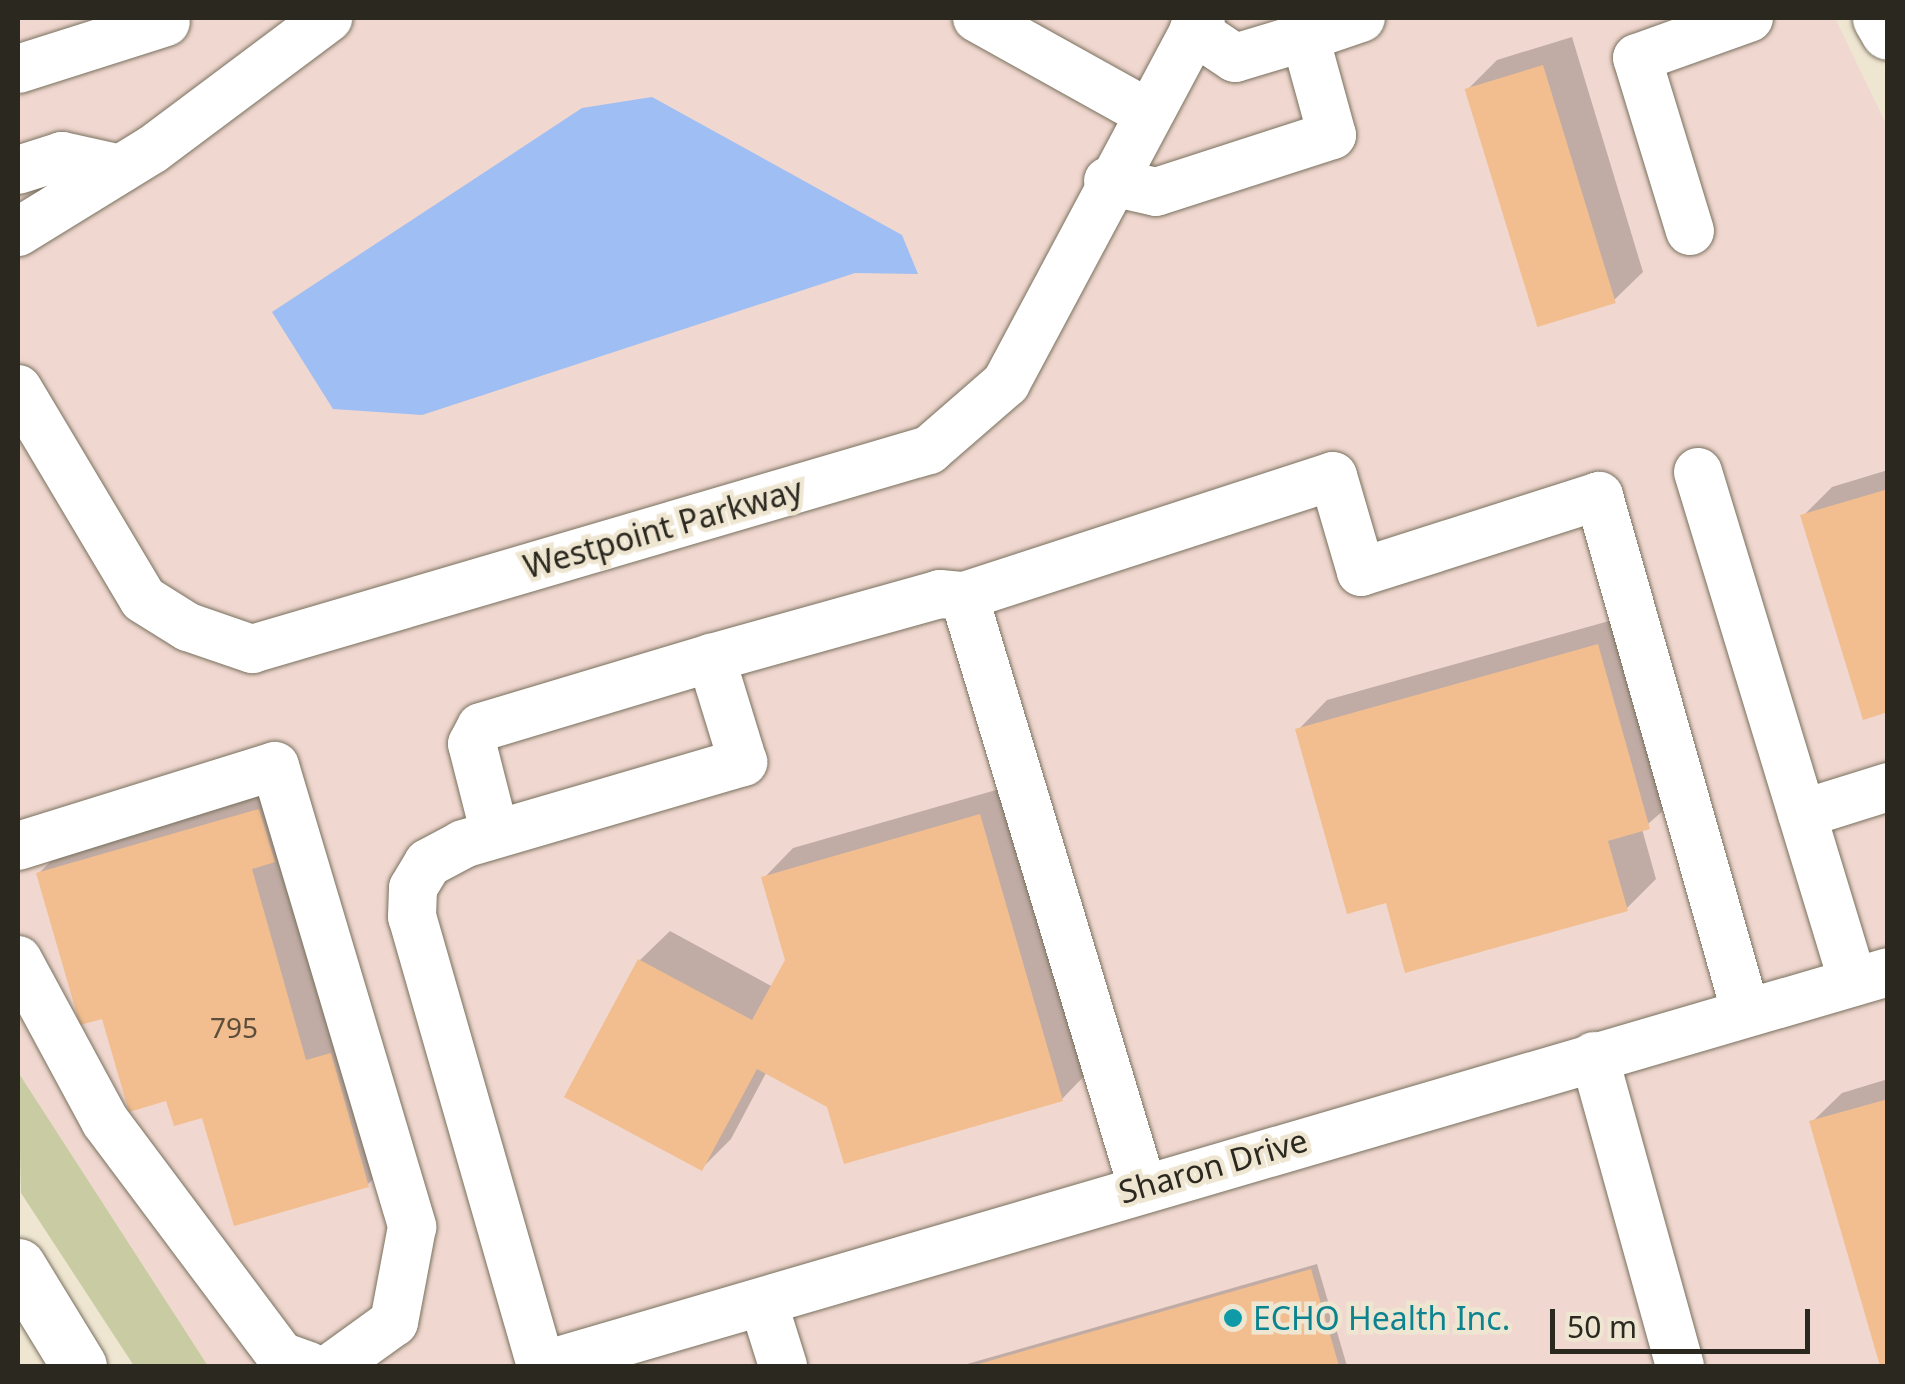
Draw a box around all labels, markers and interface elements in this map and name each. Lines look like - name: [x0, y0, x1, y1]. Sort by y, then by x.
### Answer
- street label: Westpoint Parkway: [519, 470, 807, 586]
- house number: 795: [210, 1010, 258, 1044]
- street label: Sharon Drive: [1114, 1121, 1312, 1211]
- scale bar: [1555, 1289, 1815, 1351]
- place label: ECHO Health Inc.: [1253, 1299, 1510, 1337]
- text: 50 m: [1567, 1306, 1637, 1347]
- marker: ECHO Health Inc.: [1222, 1307, 1244, 1329]

